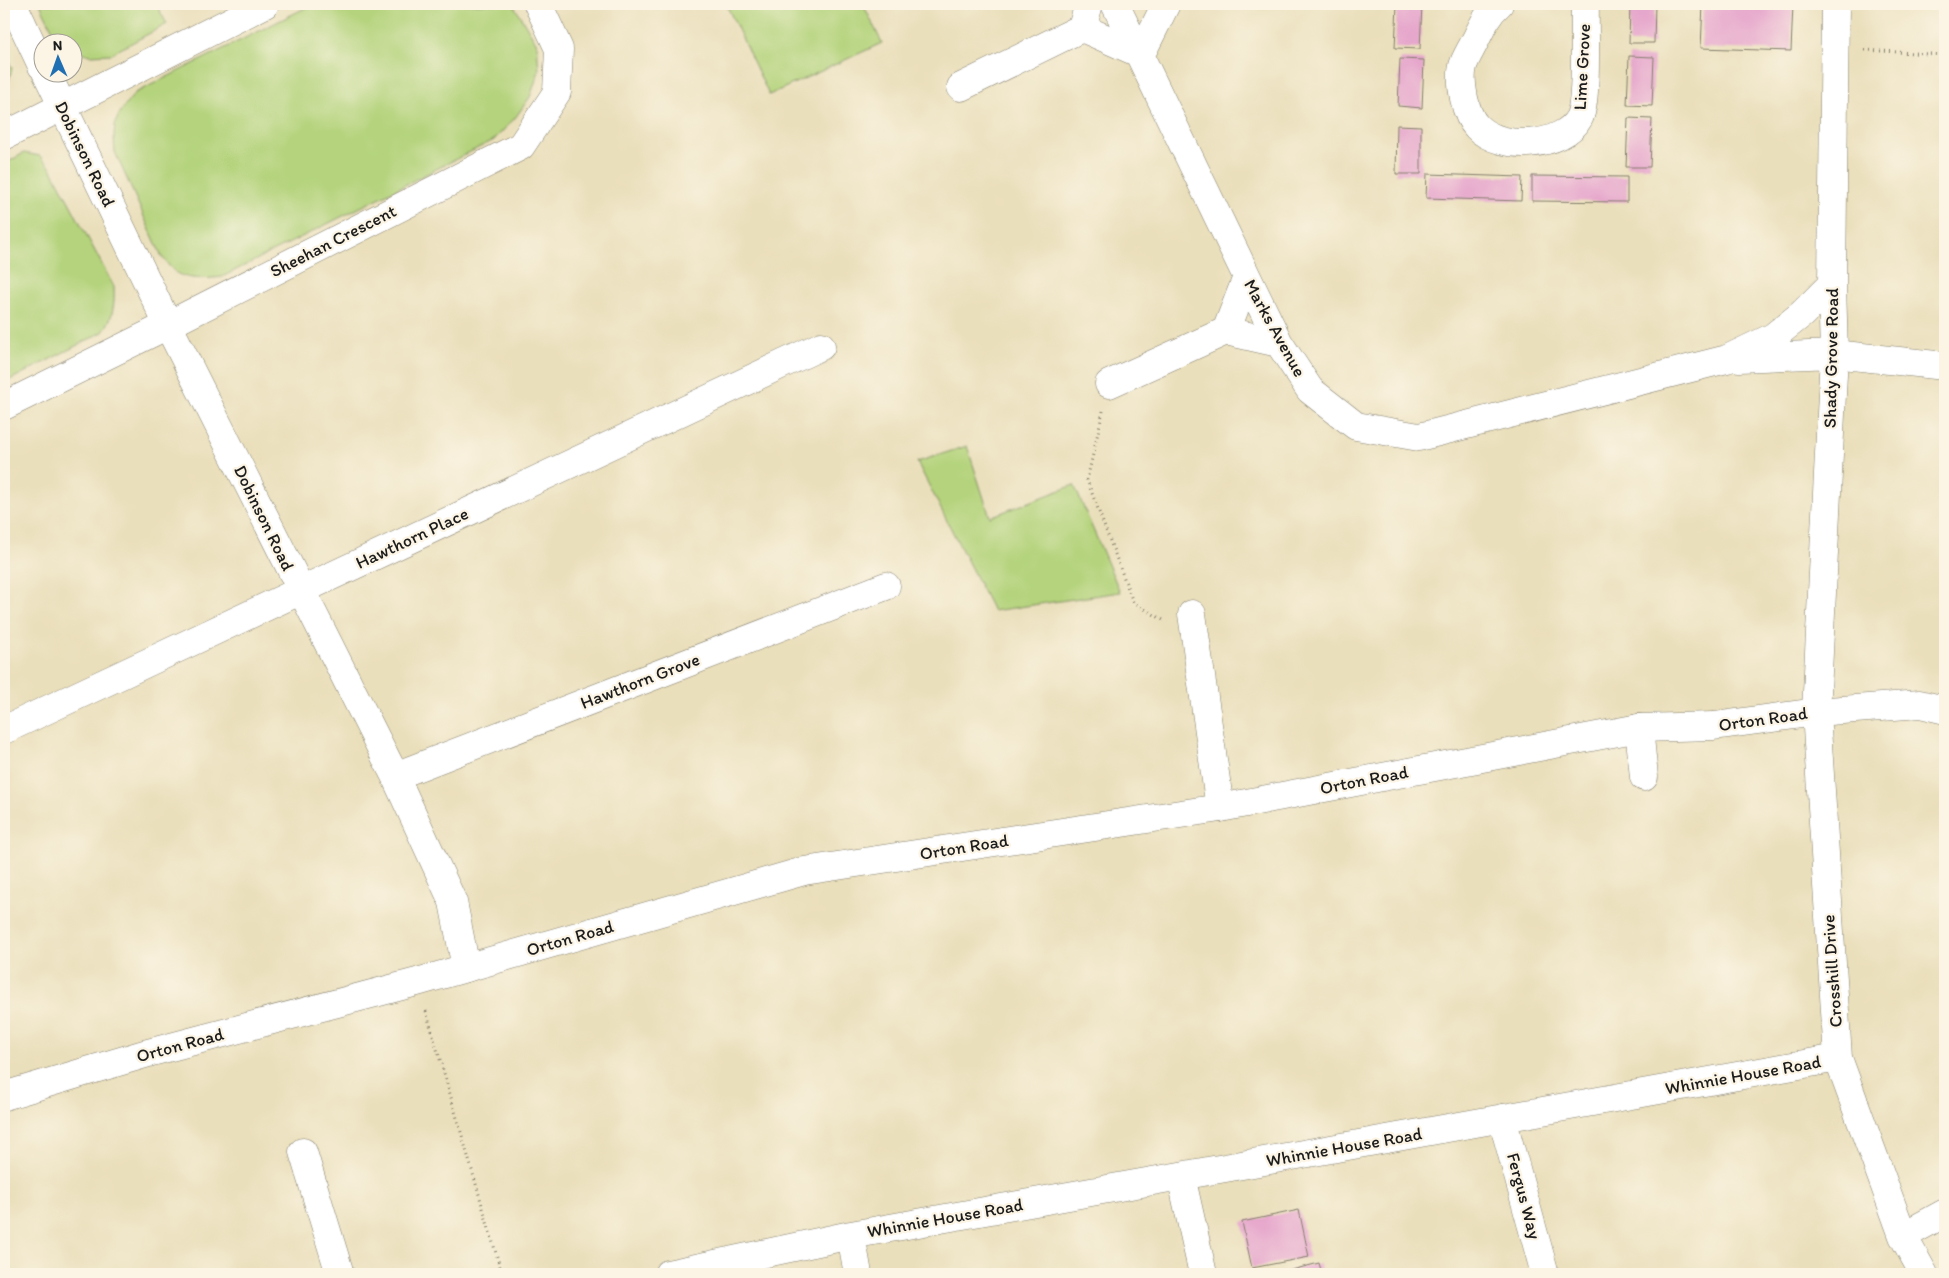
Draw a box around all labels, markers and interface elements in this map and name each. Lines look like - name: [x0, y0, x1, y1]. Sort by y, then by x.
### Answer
- street label: Lime Grove: [1569, 23, 1595, 111]
- north arrow: [32, 32, 82, 82]
- text: N: [53, 37, 63, 54]
- street label: Dobinson Road: [50, 98, 120, 211]
- street label: Sheehan Crescent: [266, 200, 400, 282]
- street label: Marks Avenue: [1239, 275, 1311, 381]
- street label: Shady Grove Road: [1819, 288, 1843, 428]
- street label: Dobinson Road: [229, 462, 299, 575]
- street label: Hawthorn Place: [352, 502, 472, 574]
- street label: Hawthorn Grove: [577, 648, 703, 714]
- street label: Orton Road: [1717, 702, 1809, 736]
- street label: Orton Road: [1318, 761, 1410, 799]
- street label: Orton Road: [918, 829, 1010, 865]
- street label: Crosshill Drive: [1817, 914, 1847, 1028]
- street label: Orton Road: [524, 915, 616, 961]
- street label: Orton Road: [134, 1023, 226, 1067]
- street label: Whinnie House Road: [1663, 1050, 1823, 1100]
- street label: Whinnie House Road: [1264, 1122, 1424, 1172]
- street label: Fergus Way: [1502, 1150, 1546, 1242]
- street label: Whinnie House Road: [865, 1193, 1025, 1243]

